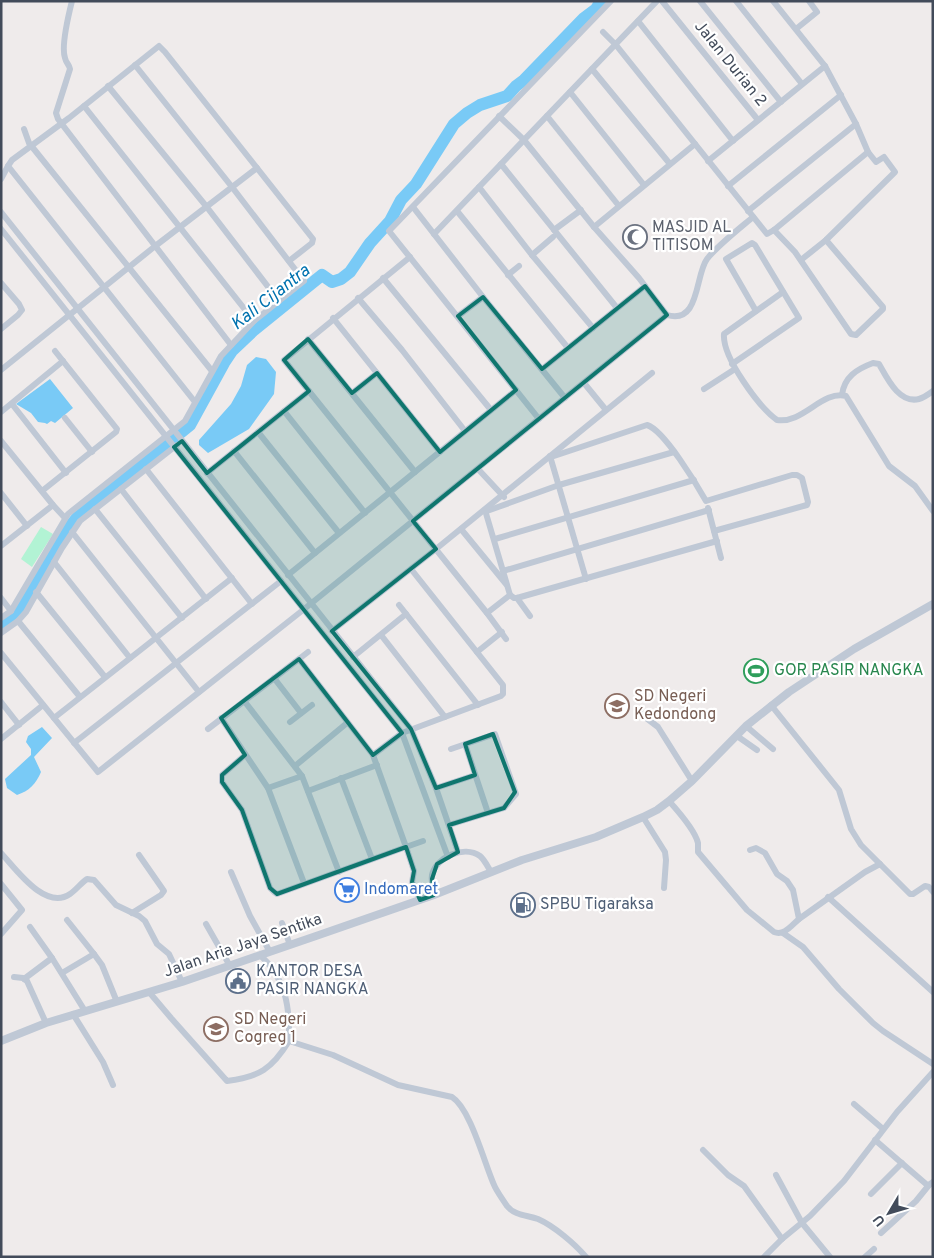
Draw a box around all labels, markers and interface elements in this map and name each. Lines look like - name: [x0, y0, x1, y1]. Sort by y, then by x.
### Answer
- street label: Jalan Durian 2: [689, 17, 771, 111]
- place label: MASJID AL TITISOM: [652, 218, 731, 256]
- mosque icon: MASJID AL TITISOM: [622, 224, 648, 250]
- water label: Kali Cijantra: [227, 259, 316, 336]
- sports icon: GOR PASIR NANGKA: [743, 658, 769, 684]
- place label: GOR PASIR NANGKA: [774, 661, 924, 681]
- place label: SD Negeri Kedondong: [634, 687, 716, 725]
- school or university icon: SD Negeri Kedondong: [604, 693, 630, 719]
- supermarket icon: Indomaret: [334, 877, 360, 903]
- place label: Indomaret: [364, 880, 438, 900]
- fuel station icon: SPBU Tigaraksa: [510, 892, 536, 918]
- place label: SPBU Tigaraksa: [540, 895, 654, 915]
- street label: Jalan Aria Jaya Sentika: [161, 910, 325, 982]
- place label: KANTOR DESA PASIR NANGKA: [256, 962, 369, 1000]
- public building icon: KANTOR DESA PASIR NANGKA: [225, 968, 251, 994]
- place label: SD Negeri Cogreg 1: [234, 1010, 306, 1048]
- school or university icon: SD Negeri Cogreg 1: [203, 1016, 229, 1042]
- north arrow: [864, 1188, 914, 1238]
- text: U: [870, 1211, 890, 1229]

